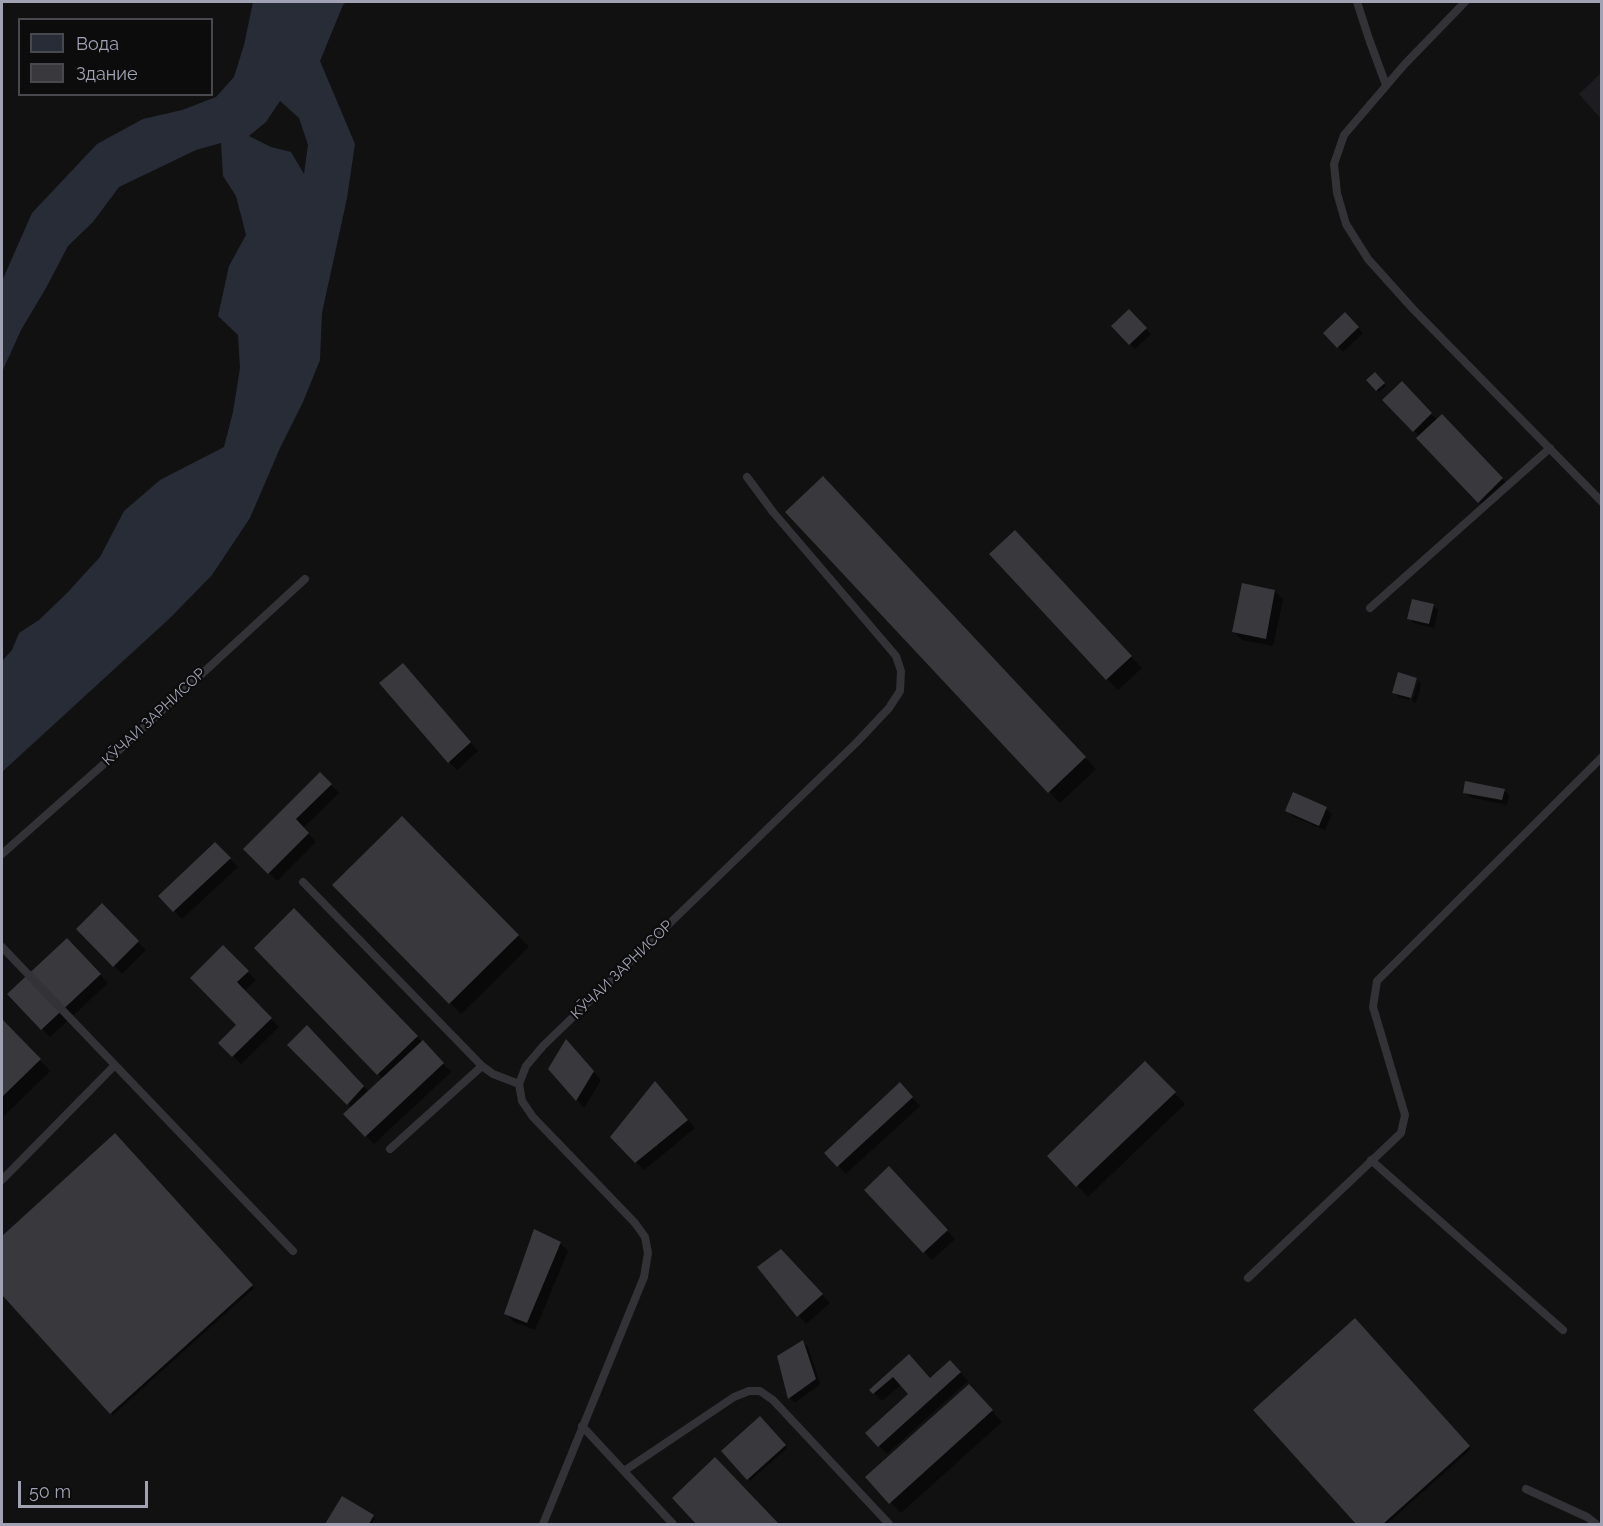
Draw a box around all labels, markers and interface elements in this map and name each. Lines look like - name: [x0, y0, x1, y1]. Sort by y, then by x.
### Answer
- legend: [18, 18, 213, 96]
- text: Вода: [76, 33, 119, 54]
- text: Здание: [76, 63, 138, 84]
- street label: КӮЧАИ ЗАРНИСОР: [99, 665, 209, 769]
- street label: КӮЧАИ ЗАРНИСОР: [567, 917, 677, 1023]
- scale bar: [21, 1469, 152, 1507]
- text: 50 m: [29, 1481, 71, 1502]

